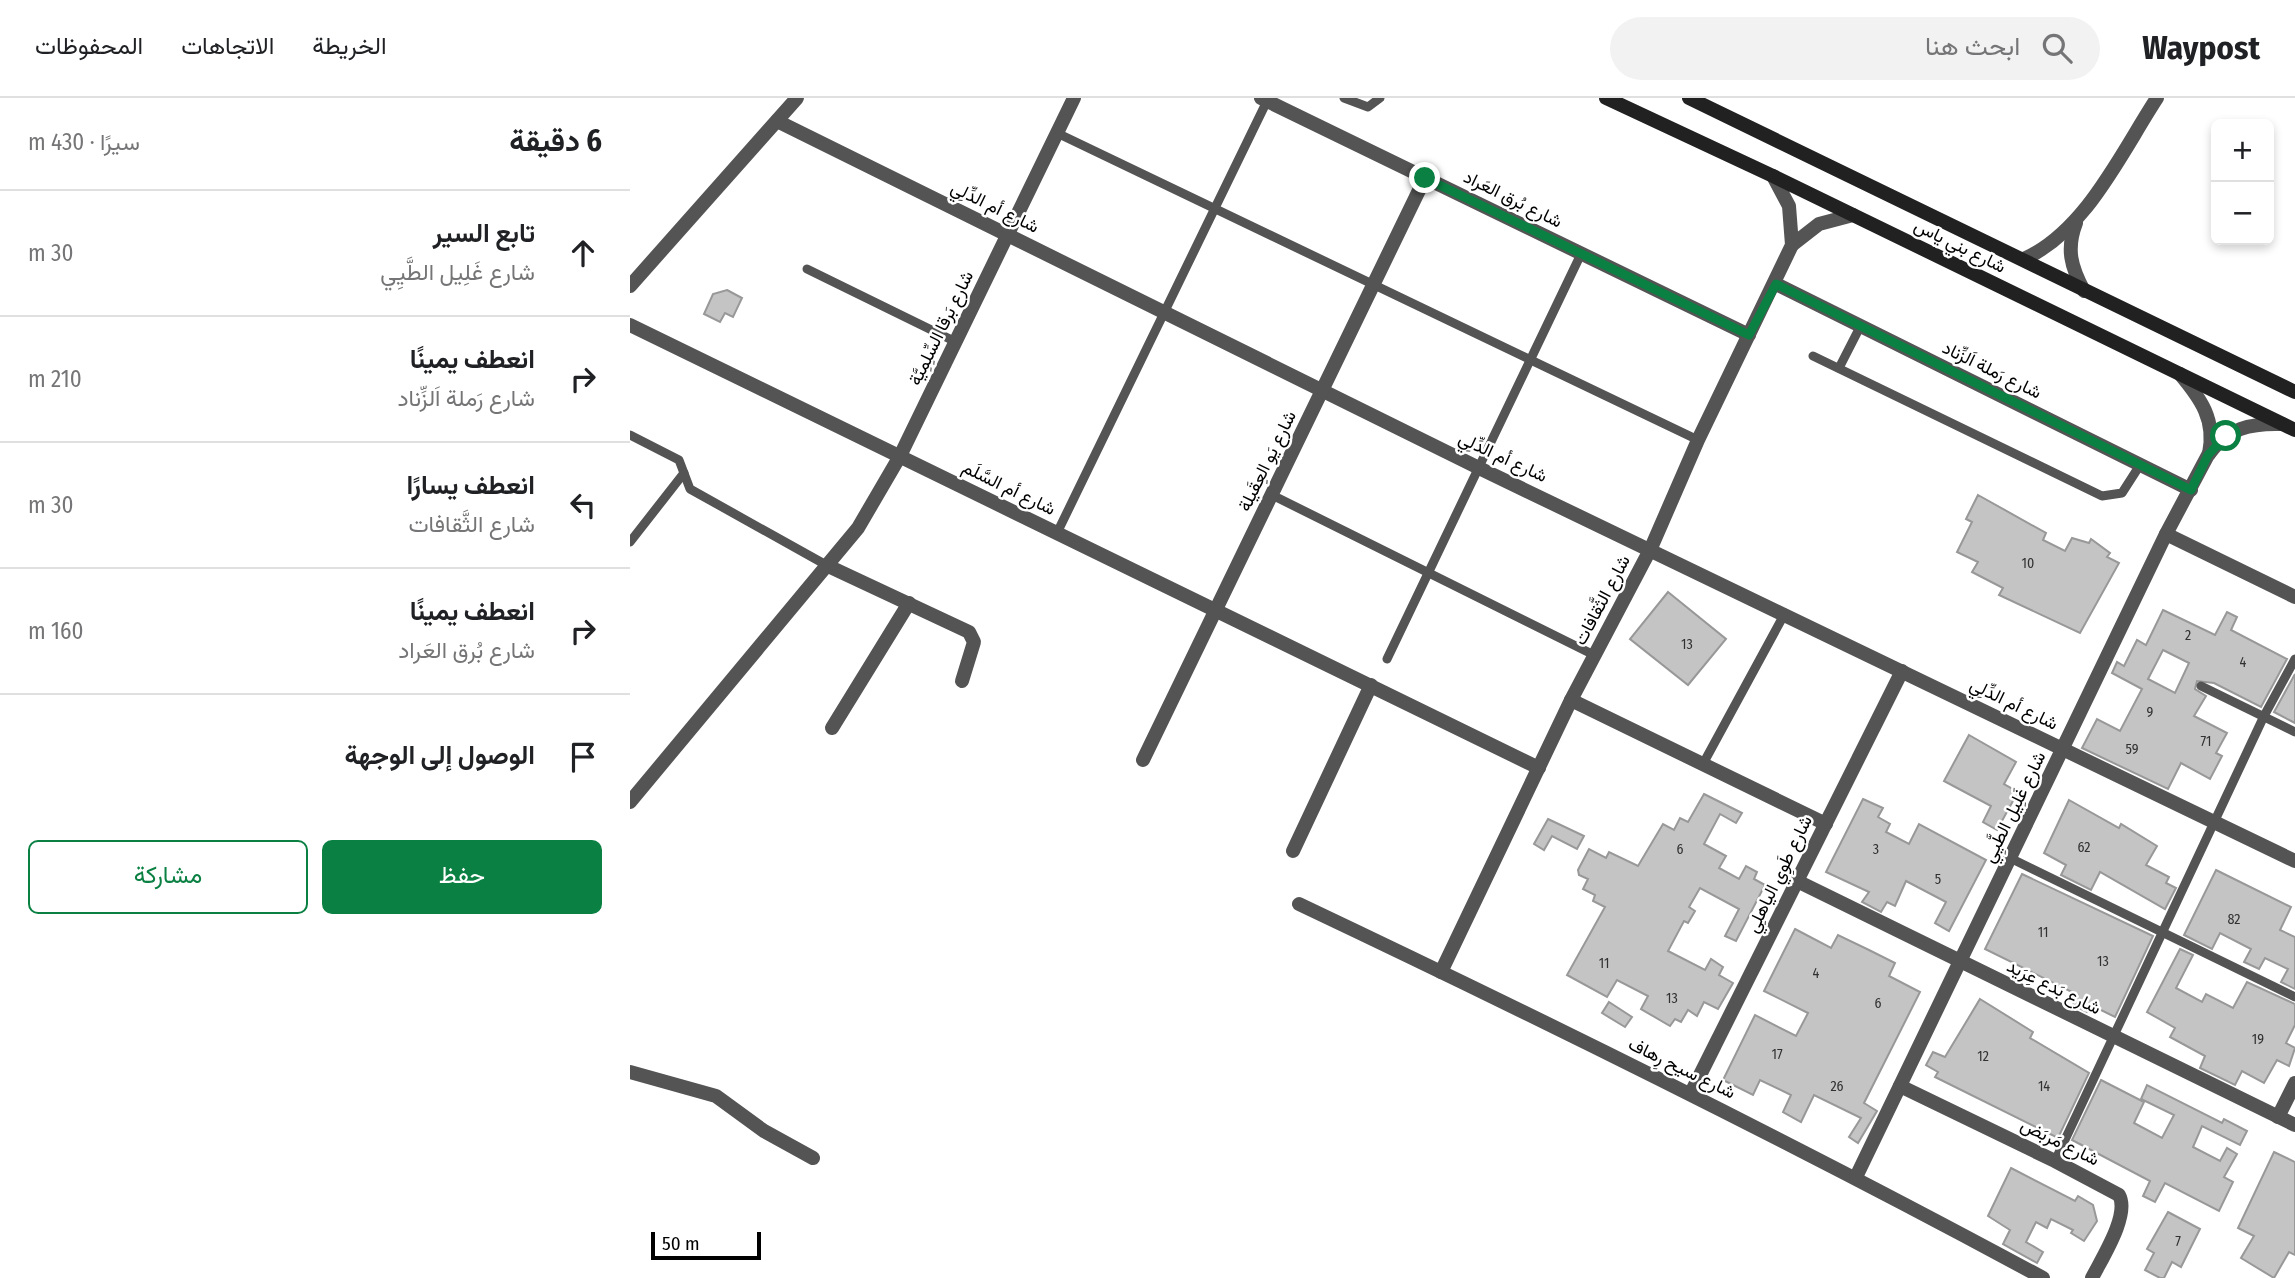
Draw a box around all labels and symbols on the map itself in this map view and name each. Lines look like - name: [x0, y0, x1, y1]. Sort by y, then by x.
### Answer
- route end: [1409, 162, 1440, 193]
- street label: شارع بُرق العَراد: [1460, 166, 1566, 233]
- street label: شارع أم الدِّلِي: [946, 176, 1043, 241]
- street label: شارع بني ياس: [1909, 214, 2009, 281]
- street label: شارع بَرقا السِّلِمِيَّة: [904, 267, 979, 389]
- street label: شارع رَملة اَلزِّناد: [1938, 337, 2045, 404]
- street label: شارع يَو العِقَيلة: [1233, 407, 1302, 515]
- route start: [2210, 420, 2241, 451]
- street label: شارع أم الدِّلِي: [1453, 427, 1551, 491]
- street label: شارع أم السَّلَم: [958, 456, 1059, 521]
- street label: شارع الثَّقافات: [1567, 550, 1636, 649]
- house number: 10: [2022, 555, 2034, 572]
- house number: 2: [2185, 627, 2191, 644]
- house number: 13: [1681, 636, 1693, 653]
- house number: 4: [2240, 654, 2247, 671]
- street label: شارع أم الدِّلِي: [1965, 673, 2062, 738]
- house number: 9: [2147, 704, 2154, 721]
- house number: 71: [2201, 733, 2211, 750]
- house number: 59: [2125, 741, 2139, 758]
- street label: شارع غَلِيل الطَّيِي: [1975, 747, 2054, 868]
- street label: شارع طَوِي الياهلِي: [1741, 812, 1820, 938]
- house number: 62: [2078, 839, 2091, 856]
- house number: 6: [1677, 841, 1684, 858]
- house number: 3: [1873, 841, 1879, 858]
- house number: 5: [1935, 871, 1941, 888]
- house number: 82: [2227, 911, 2241, 928]
- house number: 11: [2038, 924, 2048, 941]
- house number: 13: [2097, 953, 2109, 970]
- house number: 11: [1599, 955, 1609, 972]
- street label: شارع بَدع عِرَيد: [2003, 955, 2105, 1020]
- house number: 4: [1813, 965, 1820, 982]
- house number: 13: [1666, 990, 1678, 1007]
- house number: 6: [1875, 995, 1882, 1012]
- house number: 19: [2252, 1031, 2264, 1048]
- street label: شارع سيح رِهاف: [1623, 1033, 1739, 1106]
- house number: 17: [1771, 1046, 1783, 1063]
- house number: 12: [1977, 1048, 1989, 1065]
- house number: 26: [1830, 1078, 1844, 1095]
- house number: 14: [2038, 1078, 2050, 1095]
- street label: شارع مَربَض: [2017, 1114, 2103, 1171]
- scale bar: [651, 1229, 761, 1261]
- house number: 7: [2175, 1233, 2181, 1250]

